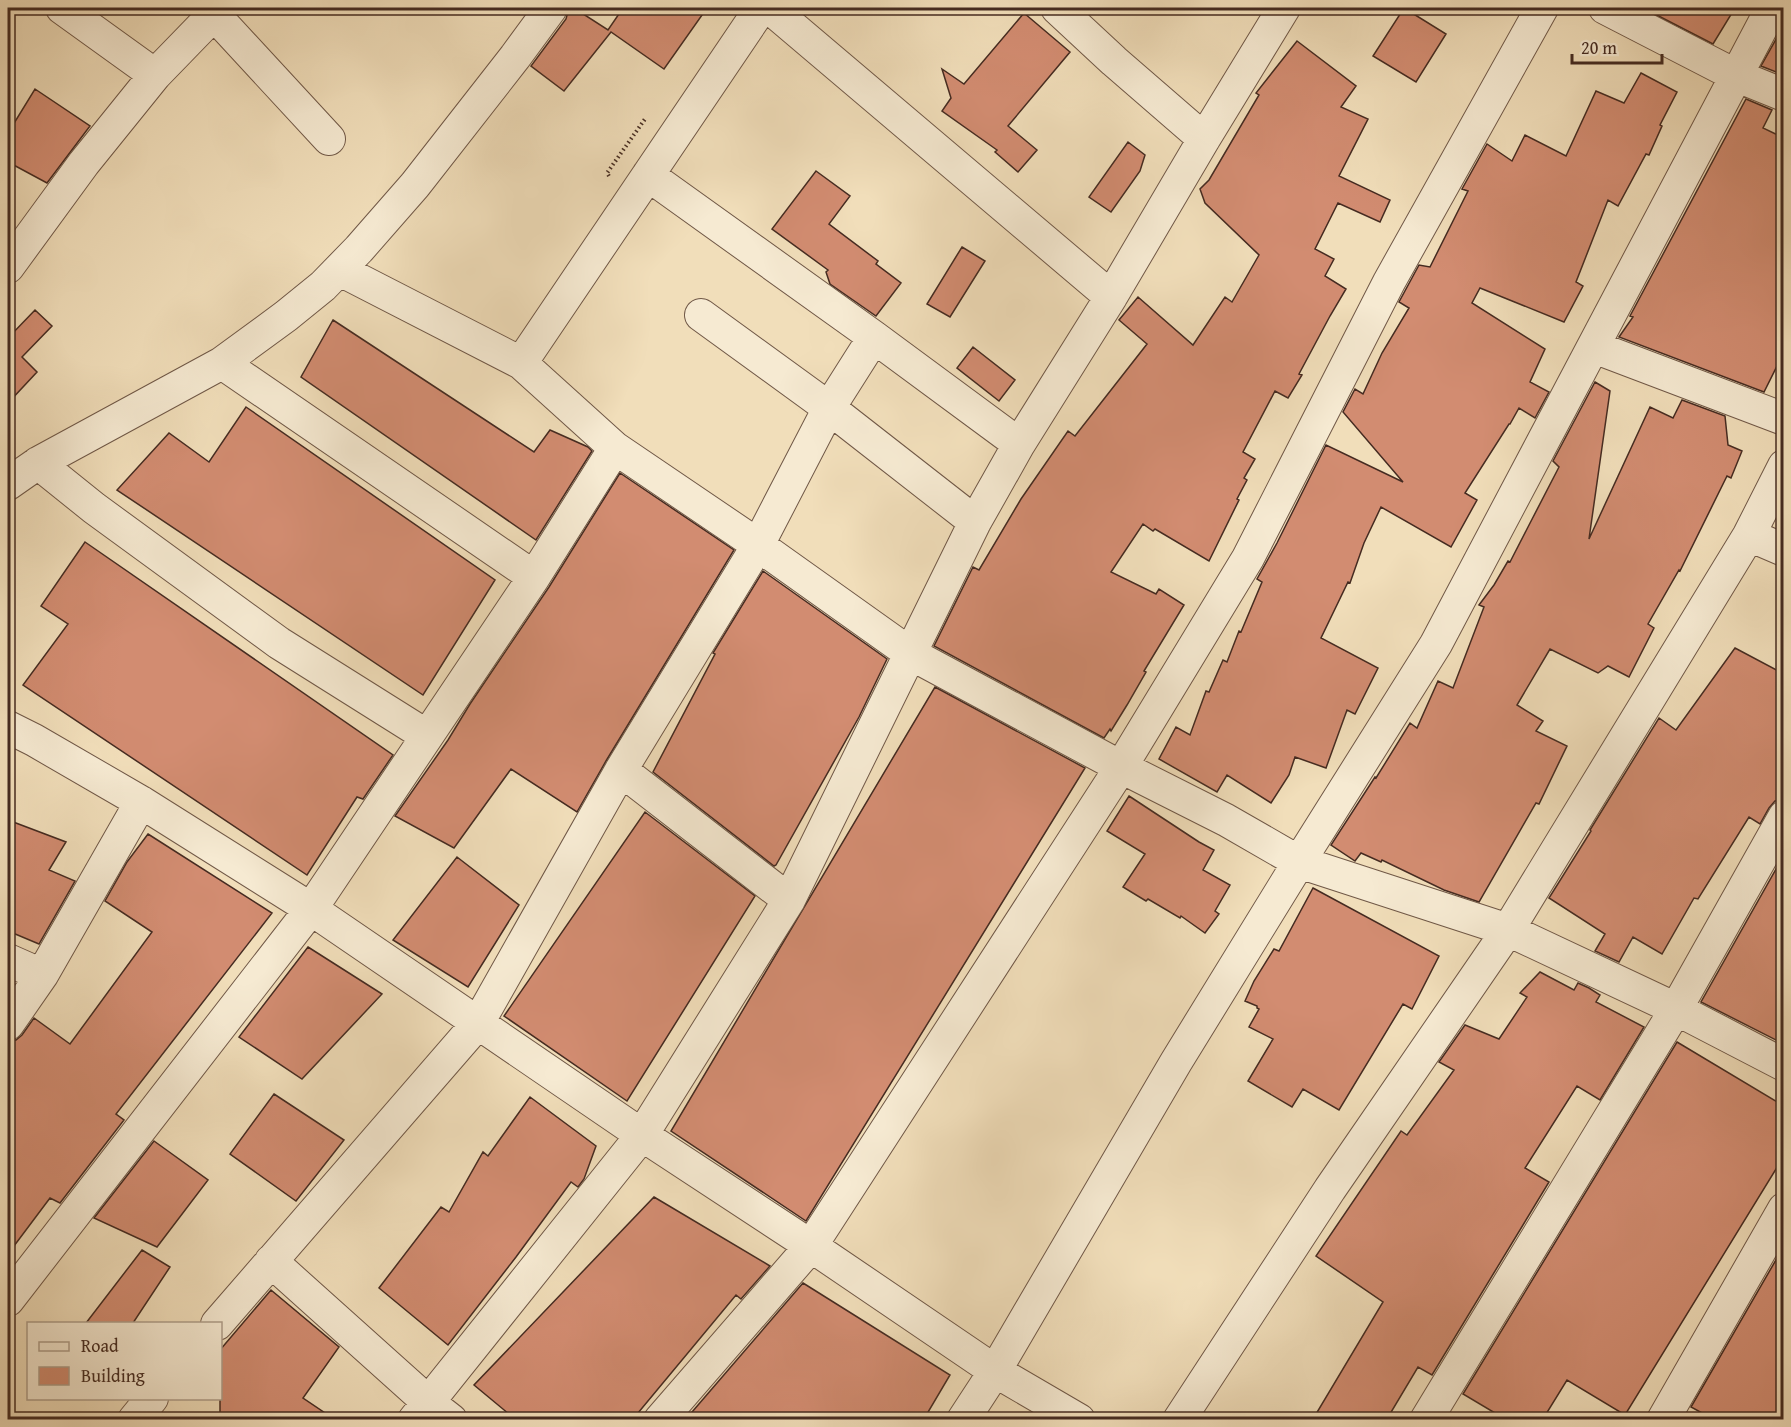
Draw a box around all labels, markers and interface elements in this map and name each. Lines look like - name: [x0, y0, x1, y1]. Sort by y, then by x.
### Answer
- scale bar: [1572, 27, 1662, 65]
- text: 20 m: [1581, 34, 1617, 61]
- legend: [27, 1322, 222, 1400]
- text: Road: [81, 1332, 119, 1359]
- text: Building: [81, 1362, 145, 1389]

